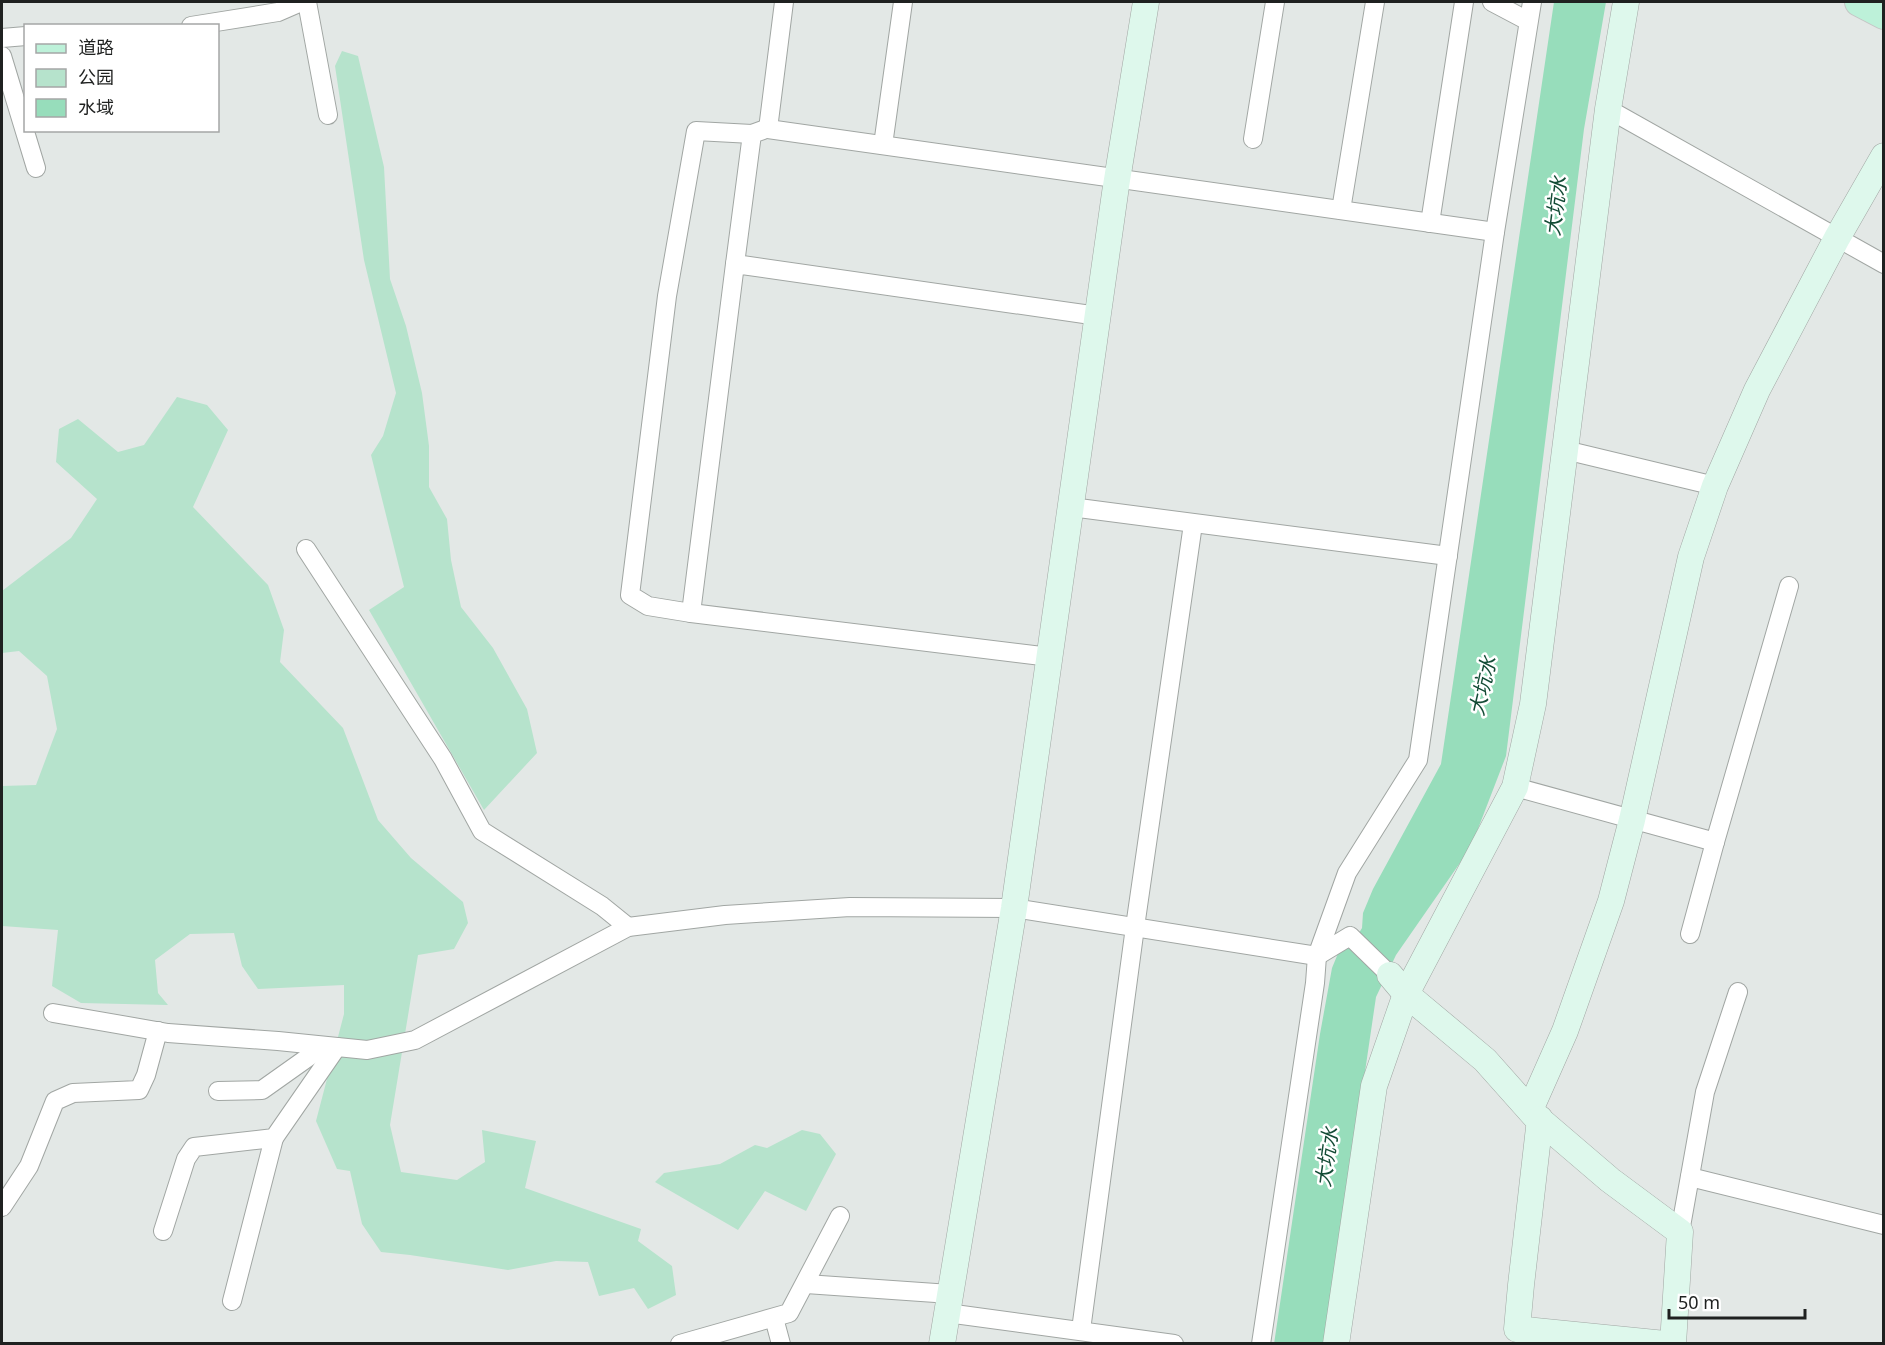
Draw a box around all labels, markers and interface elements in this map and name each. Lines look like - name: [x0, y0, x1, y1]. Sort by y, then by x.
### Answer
- legend: [24, 24, 219, 132]
- text: 道路: [78, 35, 114, 59]
- text: 公园: [78, 65, 114, 89]
- text: 水域: [78, 95, 114, 119]
- water label: 大坑水: [1538, 174, 1573, 237]
- water label: 大坑水: [1463, 653, 1503, 718]
- water label: 大坑水: [1309, 1124, 1344, 1189]
- scale bar: [1669, 1282, 1806, 1320]
- text: 50 m: [1678, 1290, 1720, 1314]

